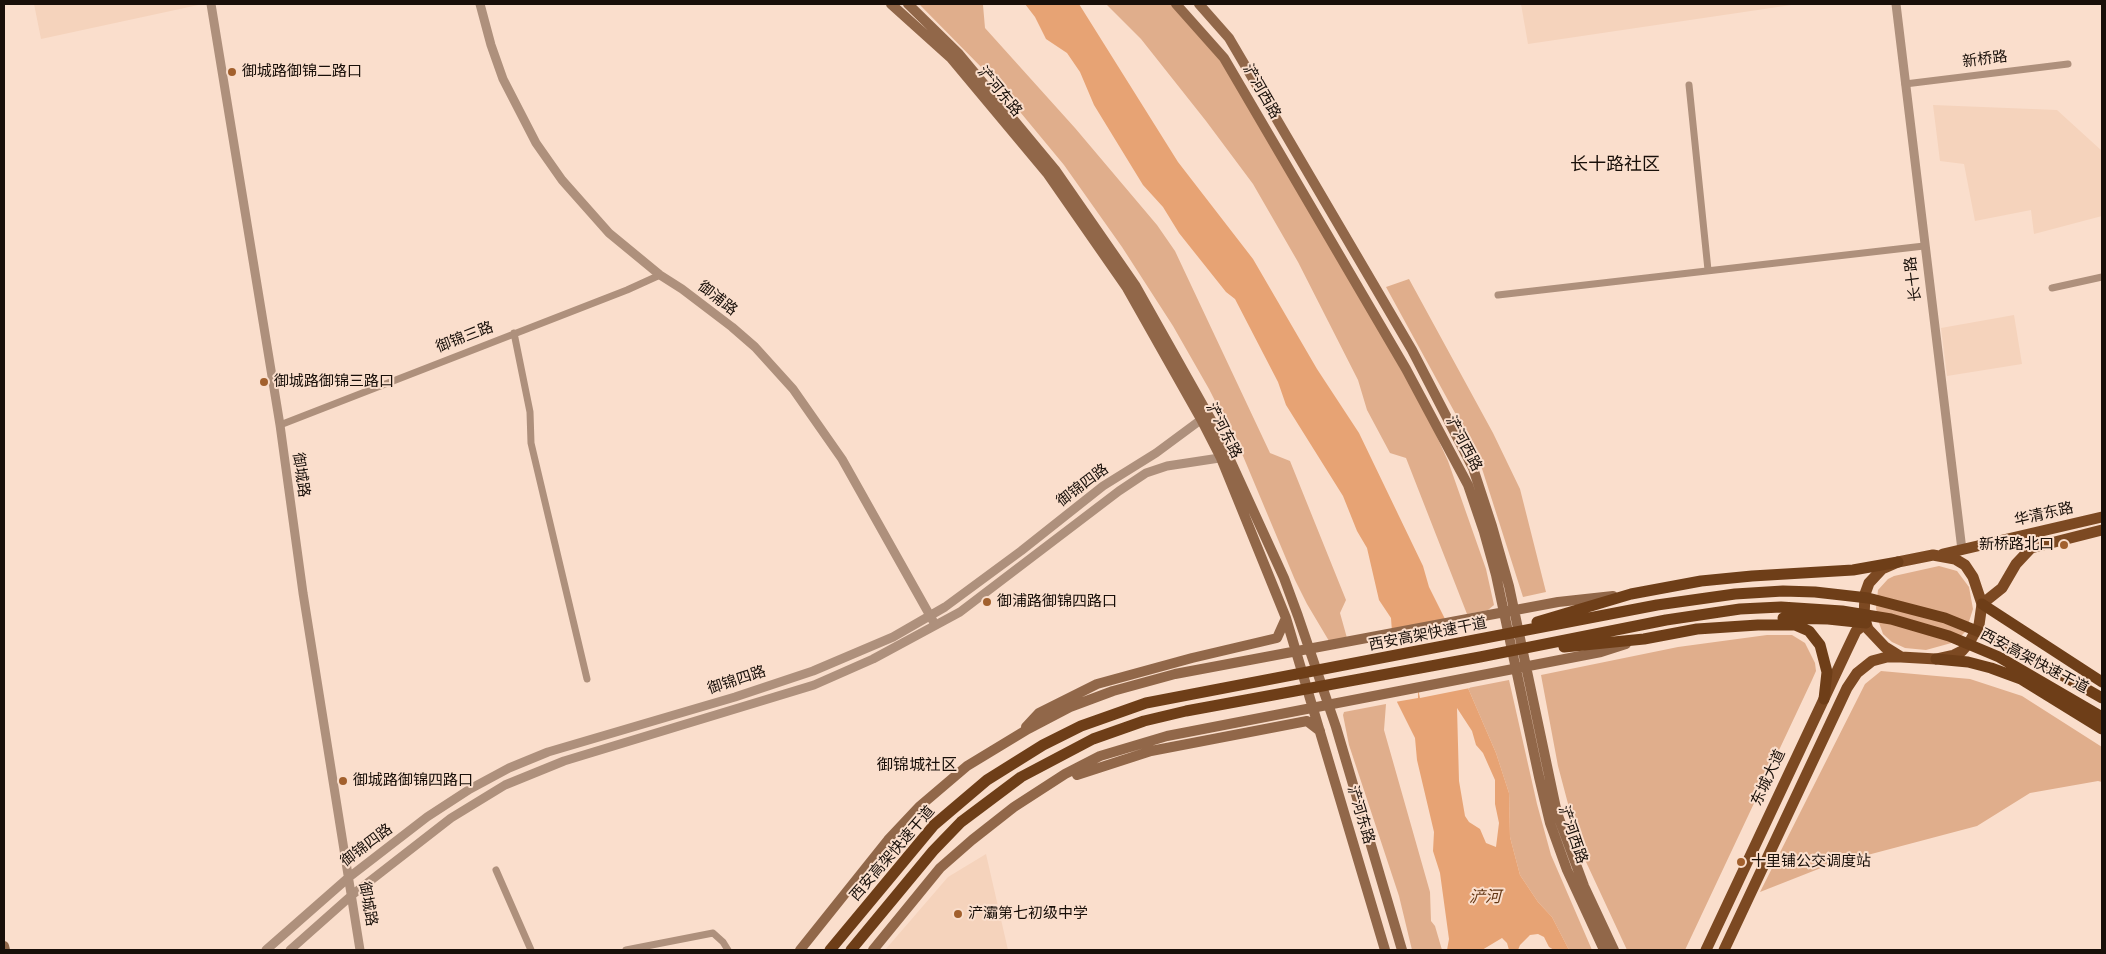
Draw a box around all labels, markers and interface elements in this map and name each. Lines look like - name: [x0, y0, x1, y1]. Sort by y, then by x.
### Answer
- street label: 新桥路: [1962, 48, 2008, 72]
- street label: 浐河西路: [1238, 62, 1284, 122]
- place label: 御城路御锦二路口: [242, 63, 362, 81]
- street label: 浐河东路: [973, 63, 1025, 121]
- marker: 御城路御锦二路口: [226, 66, 238, 78]
- district label: 长十路社区: [1570, 155, 1660, 177]
- street label: 长十路: [1902, 256, 1926, 302]
- street label: 御浦路: [694, 278, 740, 320]
- street label: 御锦三路: [434, 319, 496, 357]
- place label: 御城路御锦三路口: [274, 373, 394, 391]
- marker: 御城路御锦三路口: [258, 376, 270, 388]
- street label: 浐河东路: [1201, 400, 1245, 462]
- street label: 浐河西路: [1441, 413, 1485, 475]
- street label: 御城路: [288, 451, 312, 499]
- street label: 御锦四路: [1054, 461, 1112, 511]
- street label: 华清东路: [2013, 499, 2075, 531]
- place label: 新桥路北口: [1979, 536, 2054, 554]
- marker: 新桥路北口: [2058, 539, 2070, 551]
- place label: 御浦路御锦四路口: [997, 593, 1117, 611]
- marker: 御浦路御锦四路口: [981, 596, 993, 608]
- street label: 西安高架快速干道: [1367, 615, 1489, 655]
- street label: 西安高架快速干道: [1977, 626, 2091, 698]
- street label: 御锦四路: [706, 663, 768, 699]
- street label: 东城大道: [1748, 747, 1790, 809]
- district label: 御锦城社区: [877, 756, 957, 776]
- place label: 御城路御锦四路口: [353, 772, 473, 790]
- marker: 御城路御锦四路口: [337, 775, 349, 787]
- street label: 浐河东路: [1343, 784, 1377, 846]
- street label: 西安高架快速干道: [847, 803, 939, 905]
- street label: 浐河西路: [1554, 804, 1590, 866]
- street label: 御锦四路: [338, 821, 396, 871]
- place label: 十里铺公交调度站: [1751, 853, 1871, 871]
- marker: 十里铺公交调度站: [1735, 856, 1747, 868]
- street label: 御城路: [354, 880, 380, 928]
- water label: 浐河: [1469, 888, 1501, 908]
- place label: 浐灞第七初级中学: [968, 905, 1088, 923]
- marker: 浐灞第七初级中学: [952, 908, 964, 920]

